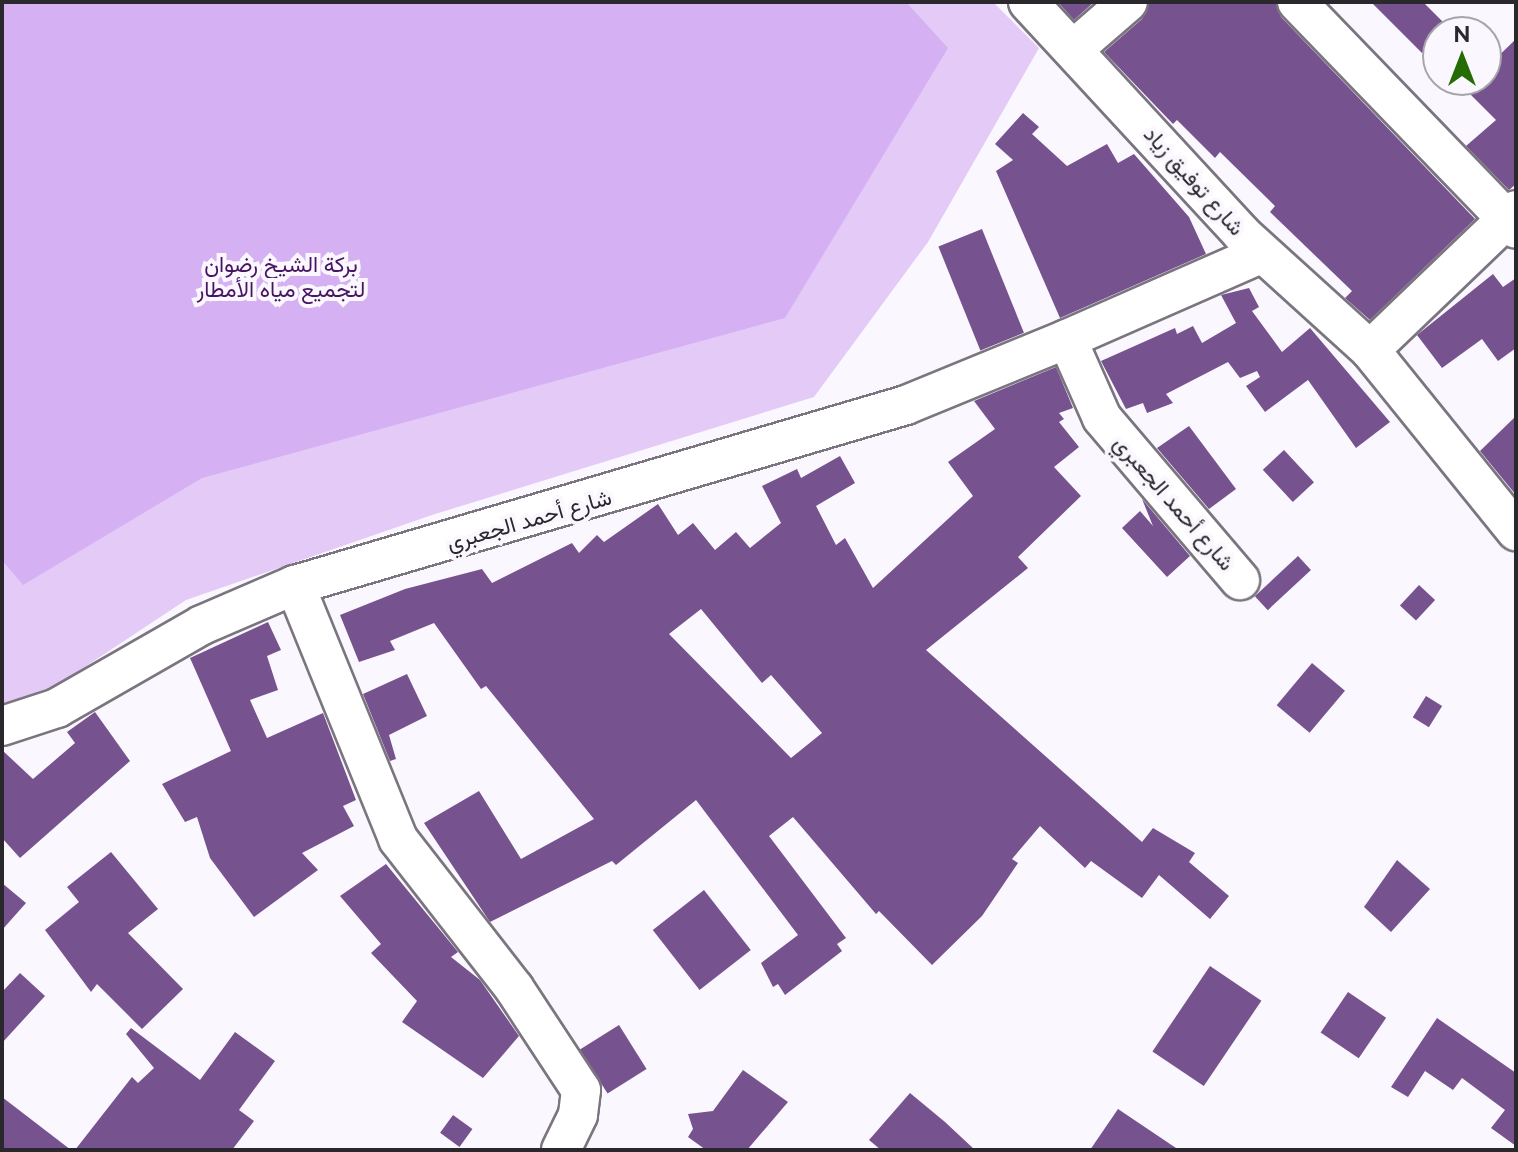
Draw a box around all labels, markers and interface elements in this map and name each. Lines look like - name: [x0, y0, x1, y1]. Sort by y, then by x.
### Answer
- north arrow: [1422, 16, 1502, 96]
- text: N: [1454, 21, 1470, 47]
- street label: شارع توفيق زياد: [1138, 121, 1250, 241]
- park label: بركة الشيخ رضوان لتجميع مياه الأمطار: [197, 251, 365, 302]
- street label: شارع أحمد الجعبري: [1108, 430, 1240, 576]
- street label: شارع أحمد الجعبري: [444, 484, 614, 556]

